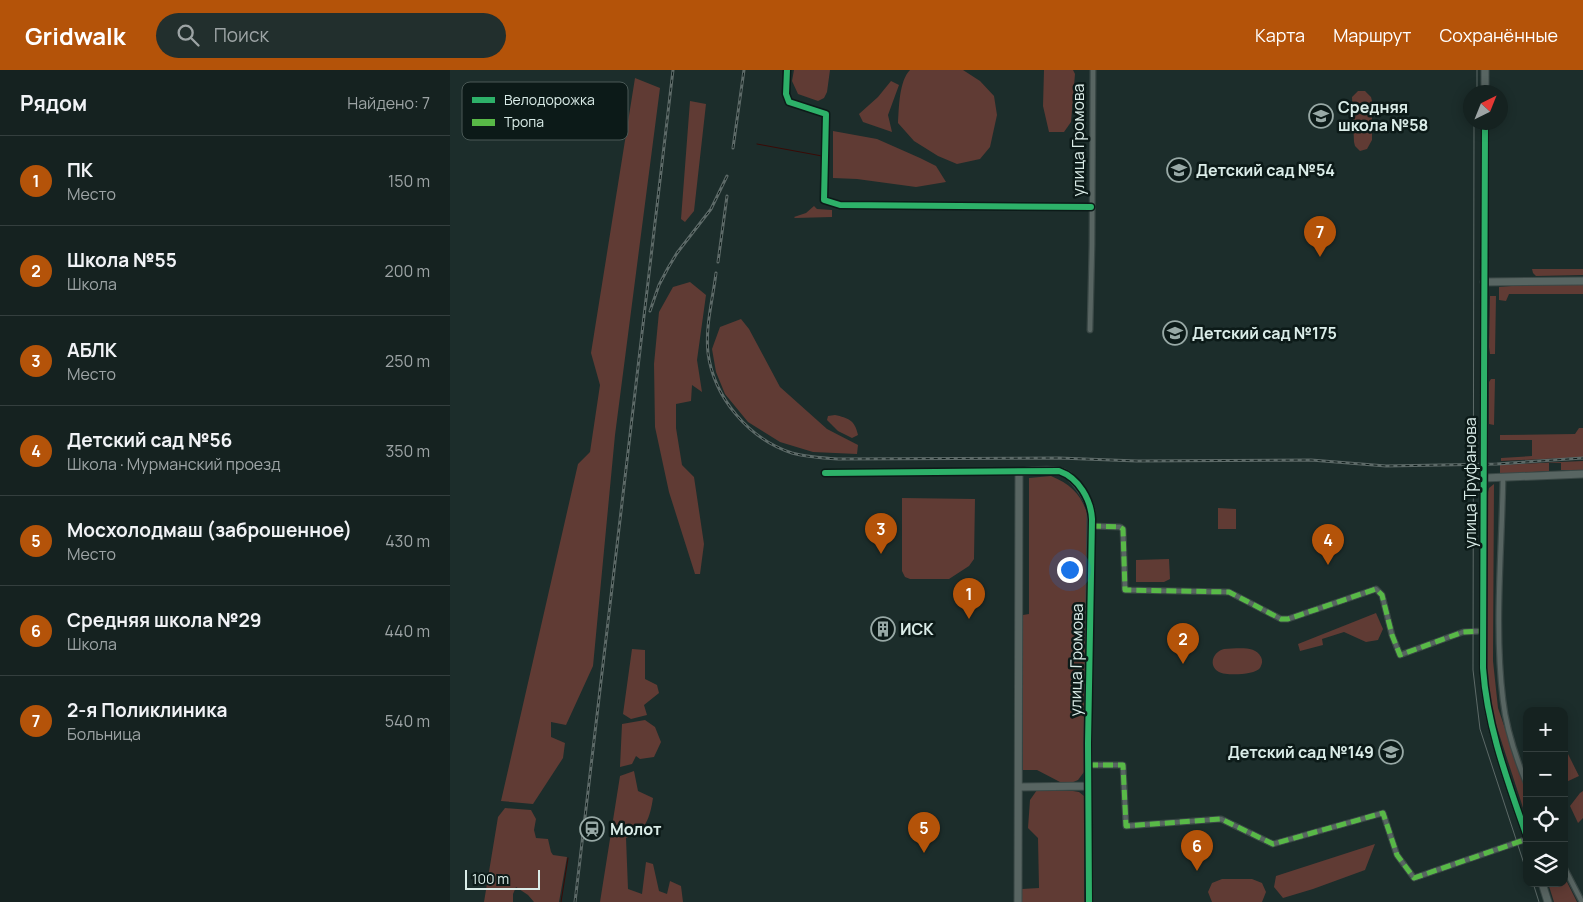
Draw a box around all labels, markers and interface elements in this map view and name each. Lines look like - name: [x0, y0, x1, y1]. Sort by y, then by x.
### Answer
- search box: [156, 13, 506, 58]
- text: Gridwalk: [25, 19, 126, 52]
- icon: search: [174, 21, 202, 49]
- text: Поиск: [214, 22, 269, 48]
- text: Карта: [1255, 23, 1305, 47]
- text: Маршрут: [1333, 23, 1411, 47]
- text: Сохранённые: [1439, 23, 1558, 47]
- legend: [462, 82, 628, 140]
- street label: улица Громова: [1067, 84, 1089, 197]
- north arrow: [1463, 85, 1508, 130]
- text: Рядом: [20, 89, 87, 117]
- text: Велодорожка: [504, 90, 595, 109]
- text: Найдено: 7: [347, 92, 430, 114]
- place label: Средняя школа №58: [1338, 96, 1428, 136]
- school or university icon: Средняя школа №58: [1308, 103, 1334, 129]
- text: Тропа: [504, 112, 544, 131]
- text: ПК: [67, 157, 93, 183]
- school or university icon: Детский сад №54: [1166, 157, 1192, 183]
- place label: Детский сад №54: [1196, 159, 1335, 181]
- text: 1: [32, 170, 40, 192]
- text: 150 m: [388, 170, 430, 192]
- text: Место: [67, 183, 116, 205]
- pin: 7: [1304, 216, 1336, 257]
- text: Школа №55: [67, 247, 177, 273]
- text: 2: [31, 260, 41, 282]
- text: 200 m: [385, 260, 430, 282]
- text: Школа: [67, 273, 117, 295]
- school or university icon: Детский сад №175: [1162, 320, 1188, 346]
- place label: Детский сад №175: [1192, 322, 1337, 344]
- text: АБЛК: [67, 337, 117, 363]
- text: 3: [31, 350, 41, 372]
- text: 250 m: [385, 350, 430, 372]
- text: Место: [67, 363, 116, 385]
- street label: улица Труфанова: [1459, 417, 1481, 549]
- text: Детский сад №56: [67, 427, 232, 453]
- text: 4: [31, 440, 41, 462]
- text: 350 m: [385, 440, 430, 462]
- text: Школа · Мурманский проезд: [67, 453, 281, 475]
- pin: 3: [865, 513, 897, 554]
- text: Мосхолодмаш (заброшенное): [67, 517, 352, 543]
- pin: 4: [1312, 524, 1344, 565]
- text: 5: [31, 530, 41, 552]
- text: 430 m: [385, 530, 430, 552]
- text: Место: [67, 543, 116, 565]
- your location: [1057, 557, 1083, 583]
- pin: 1: [953, 578, 985, 619]
- street label: улица Громова: [1064, 603, 1088, 717]
- text: Средняя школа №29: [67, 607, 262, 633]
- building icon: ИСК: [870, 616, 896, 642]
- place label: ИСК: [900, 618, 934, 640]
- text: 6: [31, 620, 41, 642]
- text: 440 m: [384, 620, 430, 642]
- pin: 2: [1167, 623, 1199, 664]
- text: Школа: [67, 633, 117, 655]
- text: 2-я Поликлиника: [67, 697, 227, 723]
- map controls: [1523, 707, 1568, 887]
- button: +: [1523, 707, 1568, 752]
- text: 7: [32, 710, 40, 732]
- text: 540 m: [385, 710, 430, 732]
- text: Больница: [67, 723, 141, 745]
- school or university icon: Детский сад №149: [1378, 739, 1404, 765]
- place label: Детский сад №149: [1228, 741, 1374, 763]
- button: −: [1523, 752, 1568, 797]
- button: locate: [1523, 797, 1568, 842]
- pin: 5: [908, 812, 940, 853]
- station icon: Молот: [579, 816, 605, 842]
- place label: Молот: [610, 818, 662, 840]
- pin: 6: [1181, 830, 1213, 871]
- button: layers: [1523, 842, 1568, 887]
- scale bar: [465, 867, 540, 890]
- text: 100 m: [472, 869, 509, 888]

